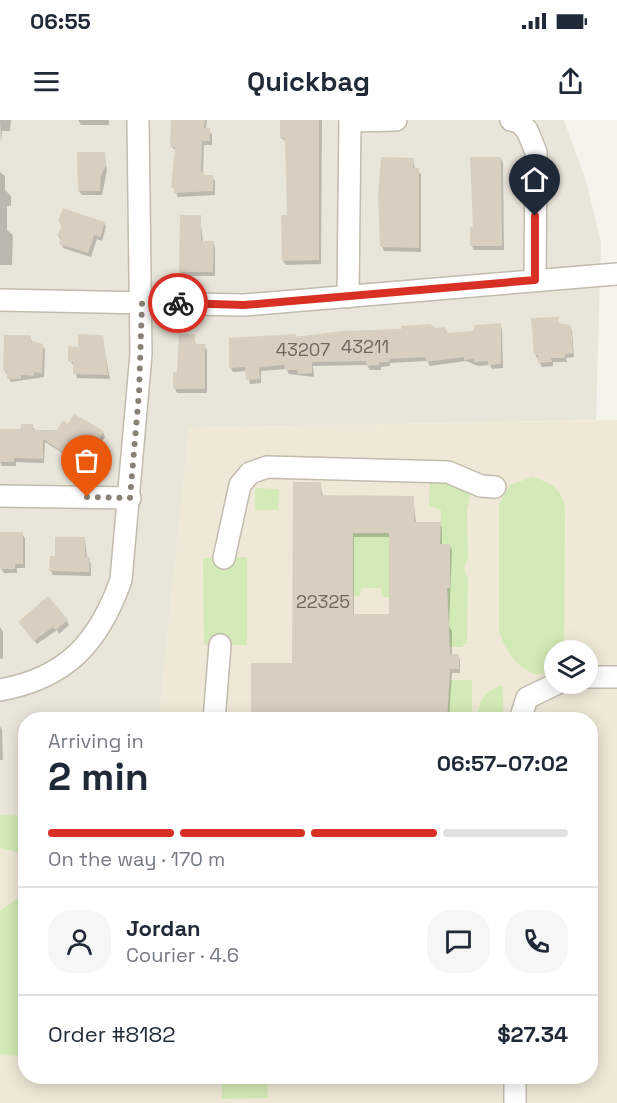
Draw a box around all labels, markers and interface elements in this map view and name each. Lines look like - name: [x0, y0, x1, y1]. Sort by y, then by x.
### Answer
- text: 06:55: [30, 7, 91, 35]
- text: Quickbag: [247, 64, 370, 99]
- icon: menu: [30, 65, 63, 98]
- icon: share: [554, 65, 587, 98]
- pin: [509, 154, 560, 216]
- icon: home: [518, 163, 551, 196]
- courier: [148, 273, 208, 333]
- icon: bike: [162, 287, 195, 320]
- house number: 43211: [341, 335, 389, 358]
- house number: 43207: [276, 338, 330, 361]
- pin: [61, 435, 112, 497]
- icon: bag: [70, 444, 103, 477]
- house number: 22325: [296, 590, 350, 613]
- map controls: [544, 640, 598, 694]
- button: layers: [544, 640, 598, 694]
- text: Arriving in: [48, 728, 144, 754]
- text: 06:57–07:02: [437, 749, 568, 777]
- text: 2 min: [48, 752, 149, 801]
- text: On the way · 170 m: [48, 846, 225, 872]
- button: person: [48, 910, 111, 973]
- button: chat: [427, 910, 490, 973]
- button: phone: [505, 910, 568, 973]
- text: Jordan: [126, 914, 201, 942]
- text: Courier · 4.6: [126, 942, 239, 968]
- text: Order #8182: [48, 1020, 175, 1048]
- text: $27.34: [497, 1020, 568, 1048]

